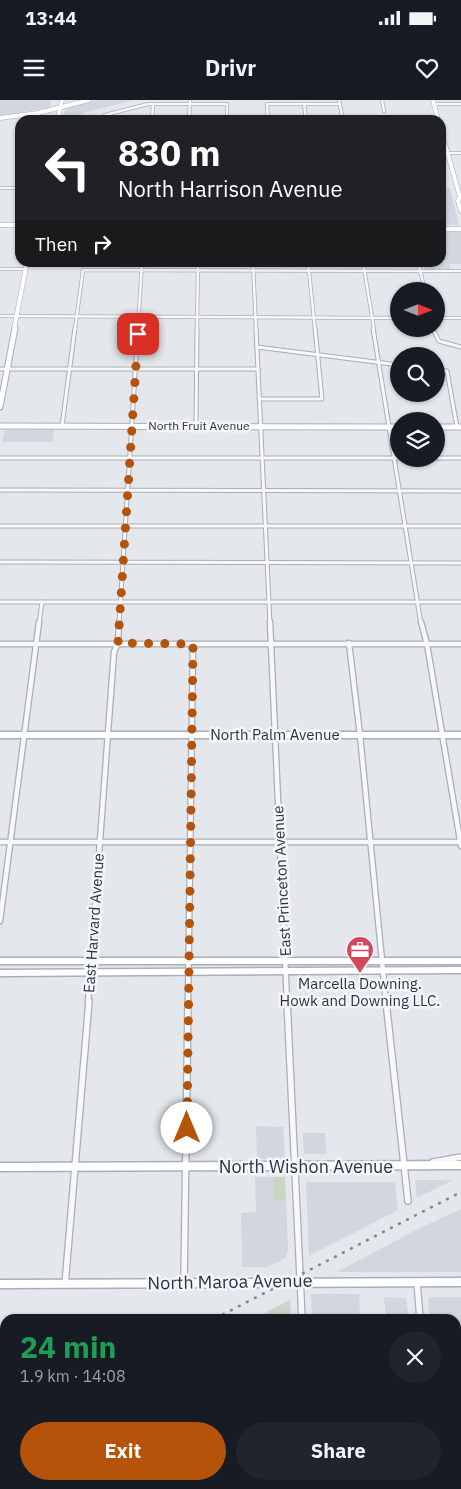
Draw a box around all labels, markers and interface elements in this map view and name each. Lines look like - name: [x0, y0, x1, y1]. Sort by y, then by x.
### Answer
- text: 13:44: [25, 6, 77, 30]
- text: Drivr: [205, 53, 256, 82]
- icon: menu: [20, 54, 48, 82]
- icon: heart: [413, 54, 441, 82]
- text: 830 m: [118, 130, 221, 176]
- icon: left: [35, 135, 100, 200]
- text: North Harrison Avenue: [118, 174, 343, 203]
- icon: right: [88, 230, 116, 258]
- text: Then: [35, 232, 78, 256]
- north arrow: [390, 282, 445, 338]
- map controls: [390, 282, 445, 467]
- pin: [117, 313, 159, 355]
- icon: arrive: [124, 320, 152, 348]
- button: search: [390, 347, 445, 402]
- button: layers: [390, 412, 445, 467]
- street label: North Fruit Avenue: [148, 418, 250, 433]
- street label: North Palm Avenue: [210, 725, 340, 744]
- street label: East Princeton Avenue: [268, 805, 295, 957]
- street label: East Harvard Avenue: [79, 852, 108, 993]
- office icon: Marcella Downing. Howk and Downing LLC.: [345, 935, 375, 974]
- place label: Marcella Downing. Howk and Downing LLC.: [280, 974, 440, 1010]
- position arrow: [160, 1101, 212, 1153]
- street label: North Wishon Avenue: [219, 1155, 393, 1178]
- street label: North Maroa Avenue: [147, 1269, 313, 1294]
- text: 24 min: [20, 1327, 116, 1366]
- button: close: [389, 1331, 441, 1383]
- text: 1.9 km · 14:08: [20, 1366, 126, 1386]
- button: Exit: [20, 1422, 226, 1480]
- button: Share: [236, 1422, 441, 1480]

